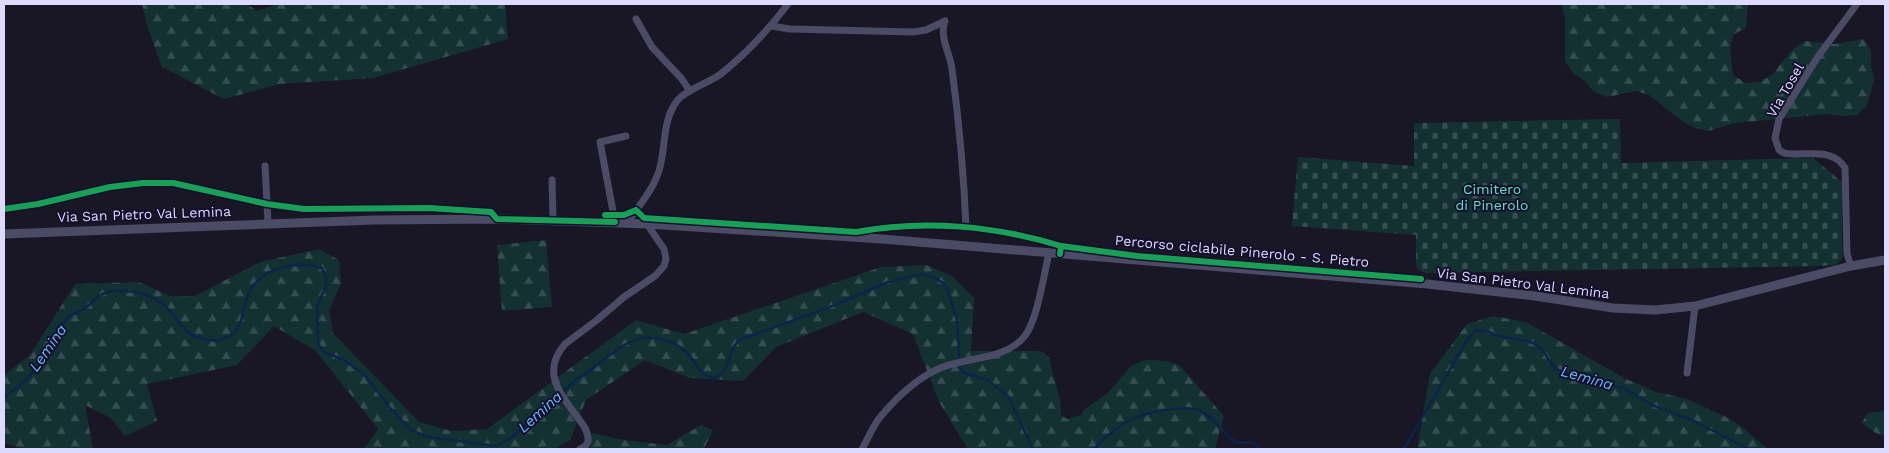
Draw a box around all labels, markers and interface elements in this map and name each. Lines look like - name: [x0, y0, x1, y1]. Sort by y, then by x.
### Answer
- street label: Via Tosel: [1763, 59, 1807, 120]
- park label: Cimitero di Pinerolo: [1456, 181, 1528, 213]
- street label: Via San Pietro Val Lemina: [57, 203, 231, 225]
- street label: Percorso ciclabile Pinerolo - S. Pietro: [1114, 232, 1370, 270]
- street label: Via San Pietro Val Lemina: [1436, 264, 1610, 302]
- water label: Lemina: [25, 321, 71, 375]
- water label: Lemina: [1559, 362, 1615, 394]
- water label: Lemina: [514, 388, 566, 436]

